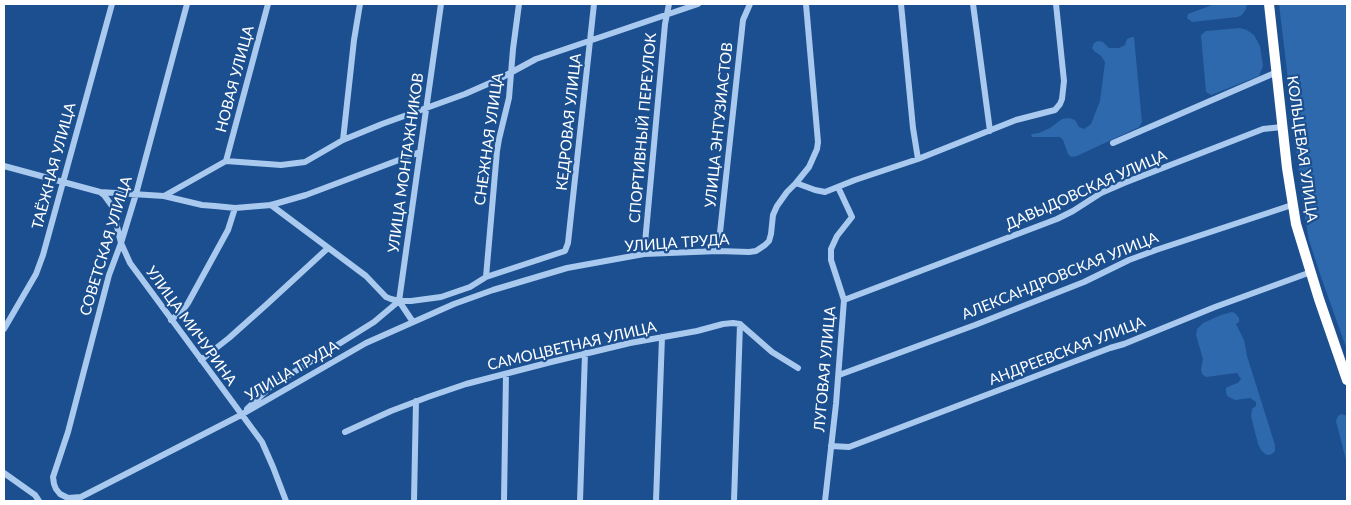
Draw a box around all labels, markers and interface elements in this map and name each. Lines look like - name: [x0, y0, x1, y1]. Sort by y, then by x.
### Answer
- street label: НОВАЯ УЛИЦА: [212, 24, 258, 134]
- street label: СПОРТИВНЫЙ ПЕРЕУЛОК: [626, 32, 660, 224]
- street label: УЛИЦА ЭНТУЗИАСТОВ: [701, 41, 737, 209]
- street label: КЕДРОВАЯ УЛИЦА: [553, 53, 585, 191]
- street label: УЛИЦА МОНТАЖНИКОВ: [384, 72, 428, 254]
- street label: СНЕЖНАЯ УЛИЦА: [471, 72, 507, 206]
- street label: КОЛЬЦЕВАЯ УЛИЦА: [1283, 75, 1321, 223]
- street label: ТАЁЖНАЯ УЛИЦА: [28, 101, 80, 231]
- street label: ДАВЫДОВСКАЯ УЛИЦА: [1002, 146, 1170, 234]
- street label: СОВЕТСКАЯ УЛИЦА: [76, 174, 136, 318]
- street label: АЛЕКСАНДРОВСКАЯ УЛИЦА: [959, 228, 1161, 324]
- street label: УЛИЦА ТРУДА: [624, 230, 730, 256]
- street label: УЛИЦА МИЧУРИНА: [142, 263, 240, 389]
- street label: ЛУГОВАЯ УЛИЦА: [811, 305, 839, 433]
- street label: АНДРЕЕВСКАЯ УЛИЦА: [986, 313, 1148, 389]
- street label: САМОЦВЕТНАЯ УЛИЦА: [486, 318, 658, 374]
- street label: УЛИЦА ТРУДА: [242, 337, 342, 405]

